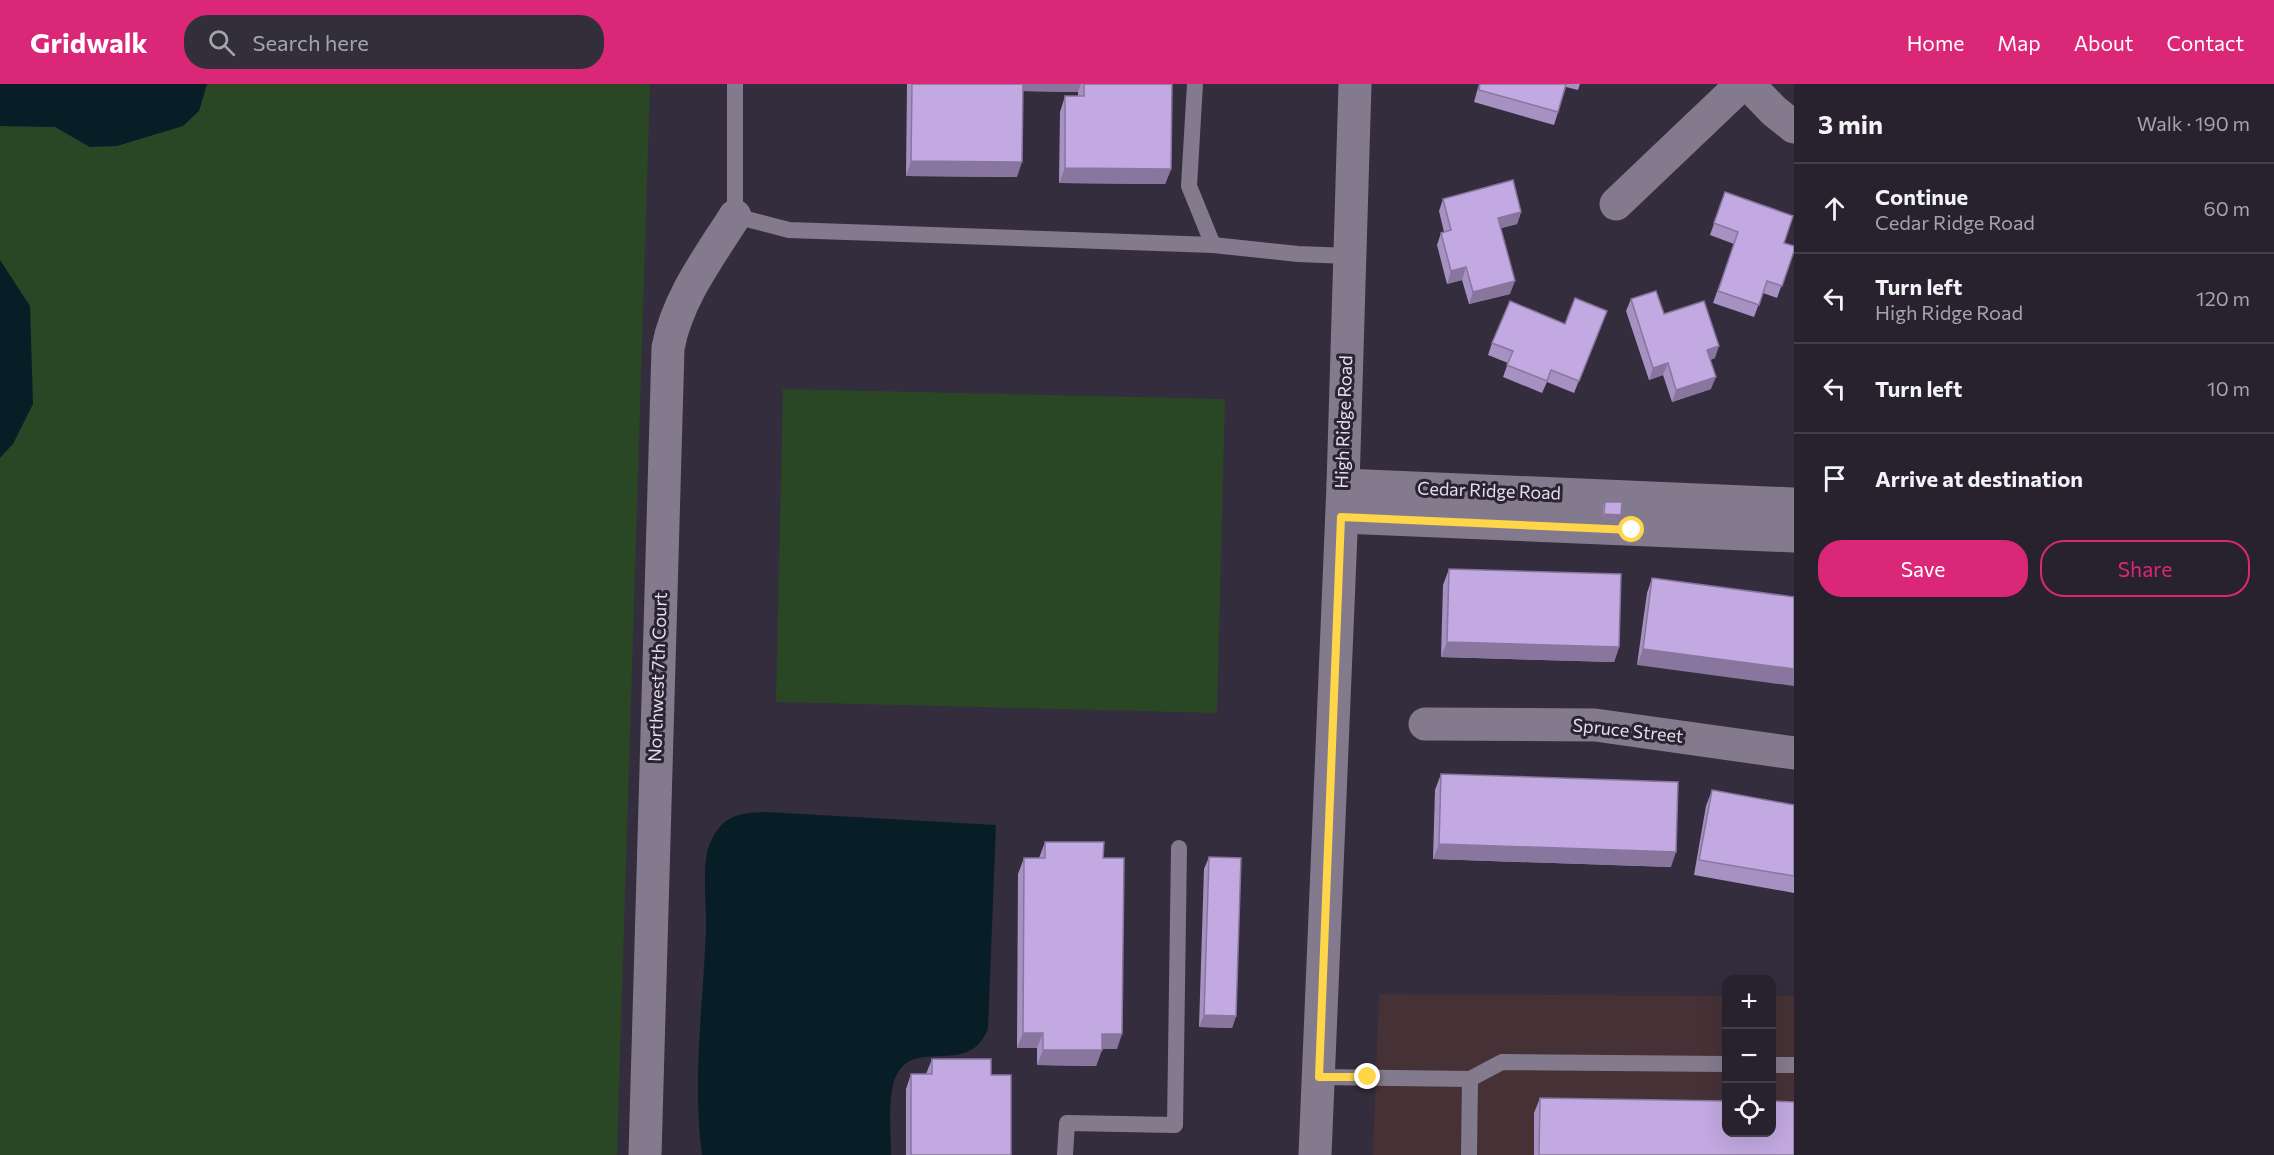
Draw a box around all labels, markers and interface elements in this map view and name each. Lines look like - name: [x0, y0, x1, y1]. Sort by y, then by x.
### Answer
- search box: [184, 15, 604, 69]
- text: Gridwalk: [30, 25, 148, 59]
- icon: search: [205, 26, 238, 59]
- text: Search here: [253, 29, 369, 56]
- text: Home: [1907, 30, 1964, 55]
- text: Map: [1997, 30, 2041, 55]
- text: About: [2074, 30, 2133, 55]
- text: Contact: [2166, 30, 2244, 55]
- text: 3 min: [1818, 108, 1883, 139]
- text: Walk · 190 m: [2137, 111, 2250, 135]
- text: Continue: [1875, 183, 1968, 210]
- icon: ahead: [1818, 192, 1851, 225]
- text: 60 m: [2204, 196, 2250, 220]
- text: Cedar Ridge Road: [1875, 210, 2035, 234]
- text: Turn left: [1875, 273, 1962, 300]
- icon: left: [1818, 282, 1851, 315]
- text: 120 m: [2196, 286, 2250, 310]
- text: High Ridge Road: [1875, 300, 2023, 324]
- street label: High Ridge Road: [1330, 355, 1356, 489]
- icon: left: [1818, 372, 1851, 405]
- text: Turn left: [1875, 375, 1962, 402]
- text: 10 m: [2207, 376, 2250, 400]
- icon: arrive: [1818, 462, 1851, 495]
- text: Arrive at destination: [1875, 465, 2083, 492]
- street label: Cedar Ridge Road: [1417, 476, 1561, 504]
- route start: [1618, 516, 1644, 542]
- button: Save: [1818, 540, 2028, 597]
- button: Share: [2040, 540, 2250, 597]
- street label: Northwest 7th Court: [643, 592, 671, 762]
- street label: Spruce Street: [1572, 713, 1685, 747]
- map controls: [1722, 975, 1776, 1137]
- button: +: [1722, 975, 1776, 1029]
- button: −: [1722, 1029, 1776, 1083]
- route end: [1354, 1063, 1380, 1089]
- button: locate: [1722, 1083, 1776, 1137]

